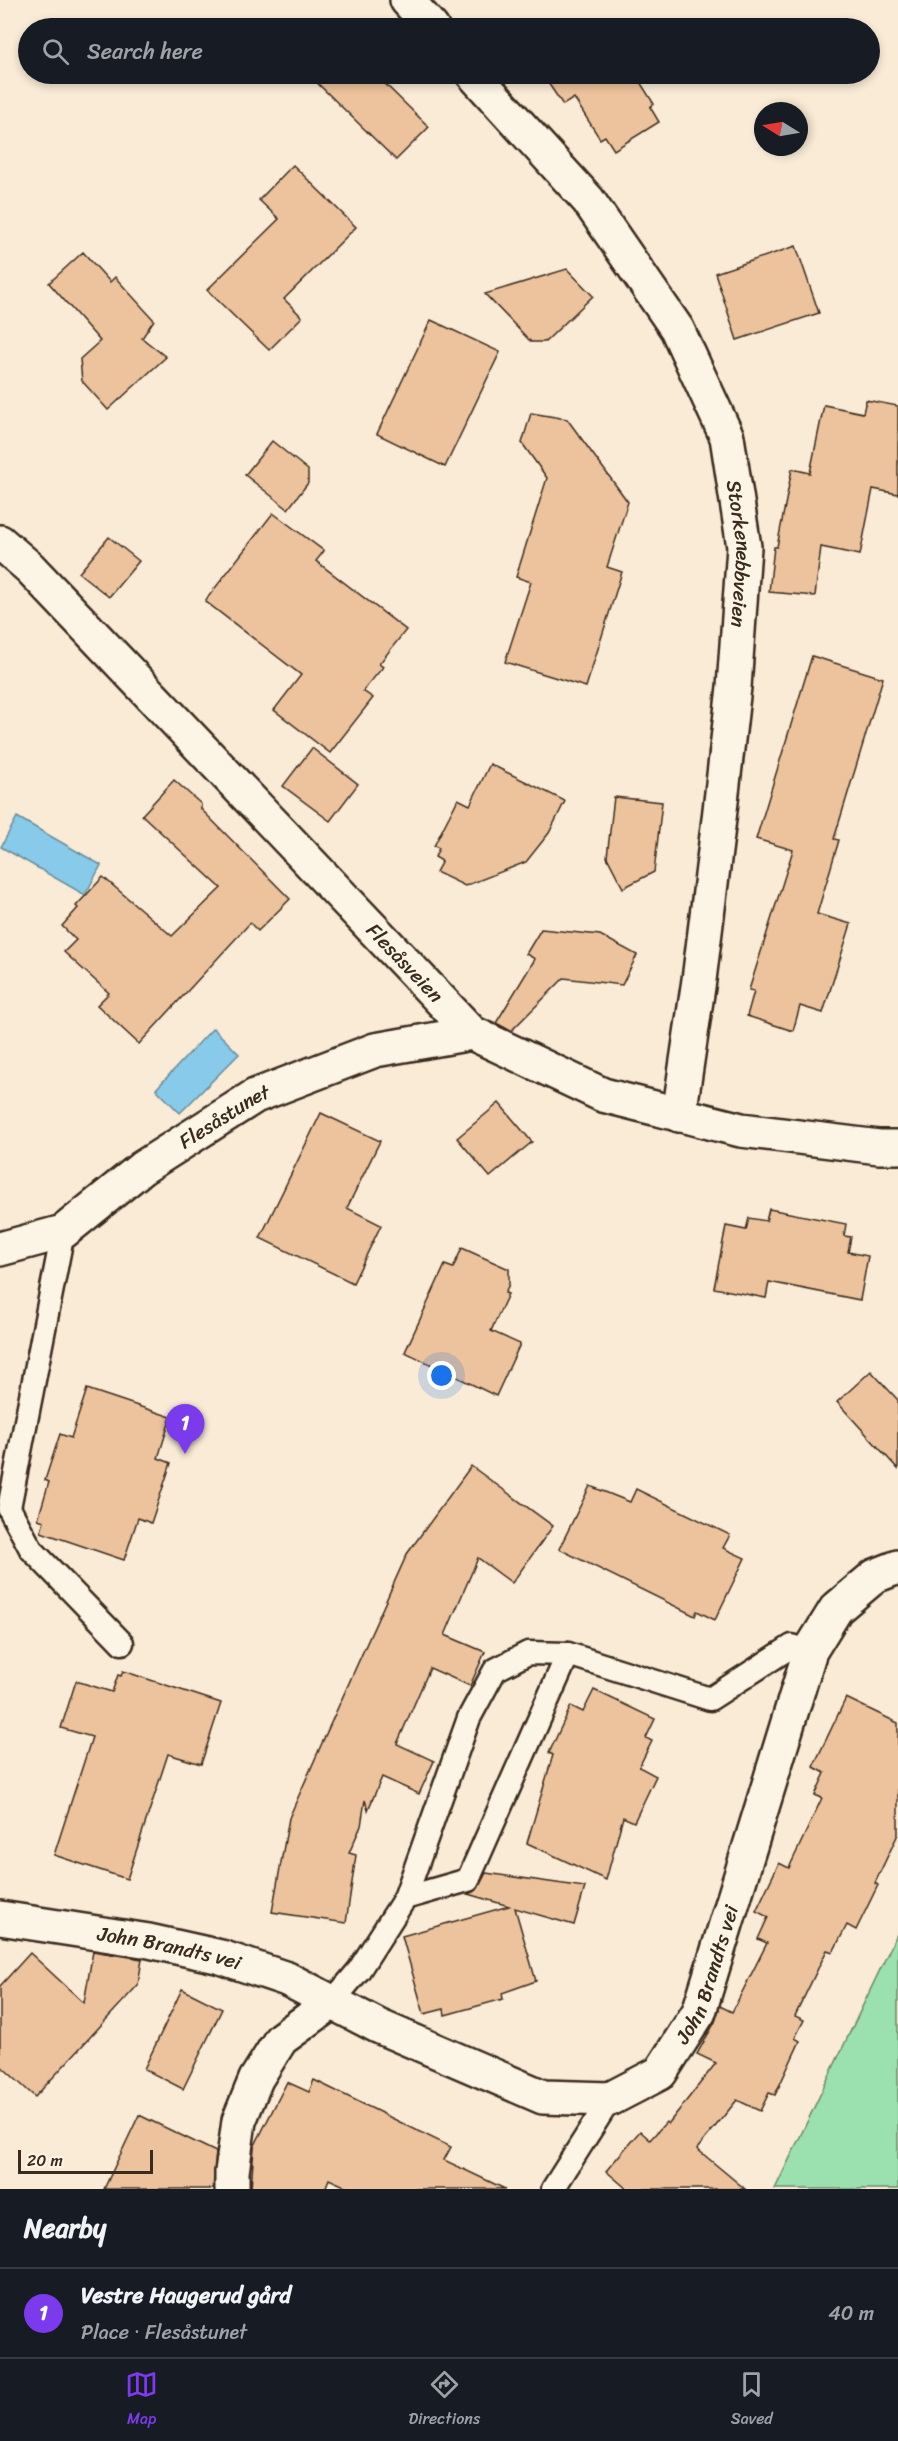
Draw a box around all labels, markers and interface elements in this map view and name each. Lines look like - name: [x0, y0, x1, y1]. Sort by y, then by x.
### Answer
- search box: [18, 18, 880, 84]
- text: Search here: [87, 32, 203, 71]
- icon: search: [39, 35, 72, 68]
- north arrow: [754, 102, 808, 156]
- street label: Storkenebbveien: [716, 478, 761, 629]
- street label: Flesåsveien: [357, 914, 452, 1012]
- street label: Flesåstunet: [172, 1075, 276, 1159]
- your location: [427, 1361, 456, 1390]
- pin: 1: [166, 1404, 204, 1454]
- street label: John Brandts vei: [665, 1899, 749, 2052]
- street label: John Brandts vei: [94, 1916, 247, 1981]
- text: 20 m: [27, 2146, 63, 2175]
- scale bar: [18, 2147, 153, 2174]
- text: Nearby: [24, 2205, 106, 2251]
- text: Vestre Haugerud gård: [81, 2276, 291, 2315]
- text: 1: [39, 2296, 48, 2331]
- text: 40 m: [828, 2296, 874, 2331]
- text: Place · Flesåstunet: [81, 2315, 247, 2350]
- tab: Map: [125, 2368, 158, 2433]
- tab: Directions: [409, 2368, 480, 2433]
- tab: Saved: [731, 2368, 773, 2433]

